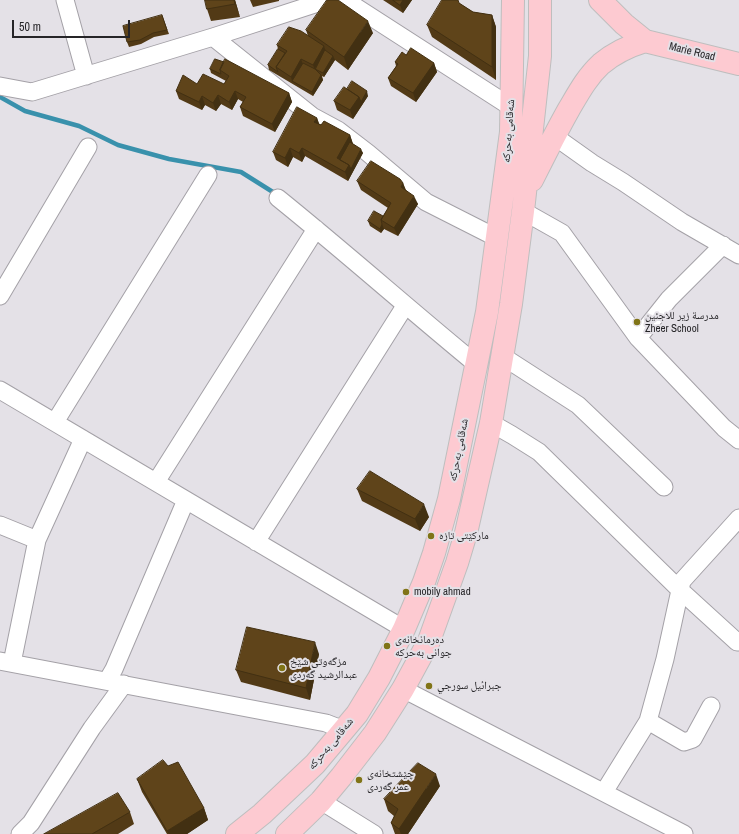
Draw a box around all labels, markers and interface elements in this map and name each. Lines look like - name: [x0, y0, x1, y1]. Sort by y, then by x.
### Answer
- scale bar: [14, 12, 132, 38]
- text: 50 m: [19, 19, 41, 35]
- street label: Marie Road: [668, 40, 716, 64]
- street label: شەقامی بەحرکە: [500, 99, 518, 163]
- place label: مدرسة زير للاجئين Zheer School: [645, 309, 719, 335]
- marker: مدرسة زير للاجئين Zheer School: [632, 317, 642, 327]
- street label: شەقامی بەحرکە: [446, 417, 472, 483]
- place label: مارکێتی تازە: [439, 529, 489, 543]
- marker: مارکێتی تازە: [426, 531, 436, 541]
- place label: mobily ahmad: [414, 585, 471, 599]
- marker: mobily ahmad: [401, 587, 411, 597]
- place label: دەرمانخانەی جوانی بەحرکە: [395, 633, 452, 659]
- marker: دەرمانخانەی جوانی بەحرکە: [382, 641, 392, 651]
- place label: مزگەوتی شێخ عبدالرشید گەردی: [290, 655, 357, 681]
- marker: مزگەوتی شێخ عبدالرشید گەردی: [277, 663, 287, 673]
- place label: جبرائيل سورجي: [437, 679, 501, 693]
- marker: جبرائيل سورجي: [424, 681, 434, 691]
- street label: شەقامی بەحرکە: [305, 715, 357, 773]
- place label: چێشتخانەی عمر گەردی: [367, 767, 414, 793]
- marker: چێشتخانەی عمر گەردی: [354, 775, 364, 785]

